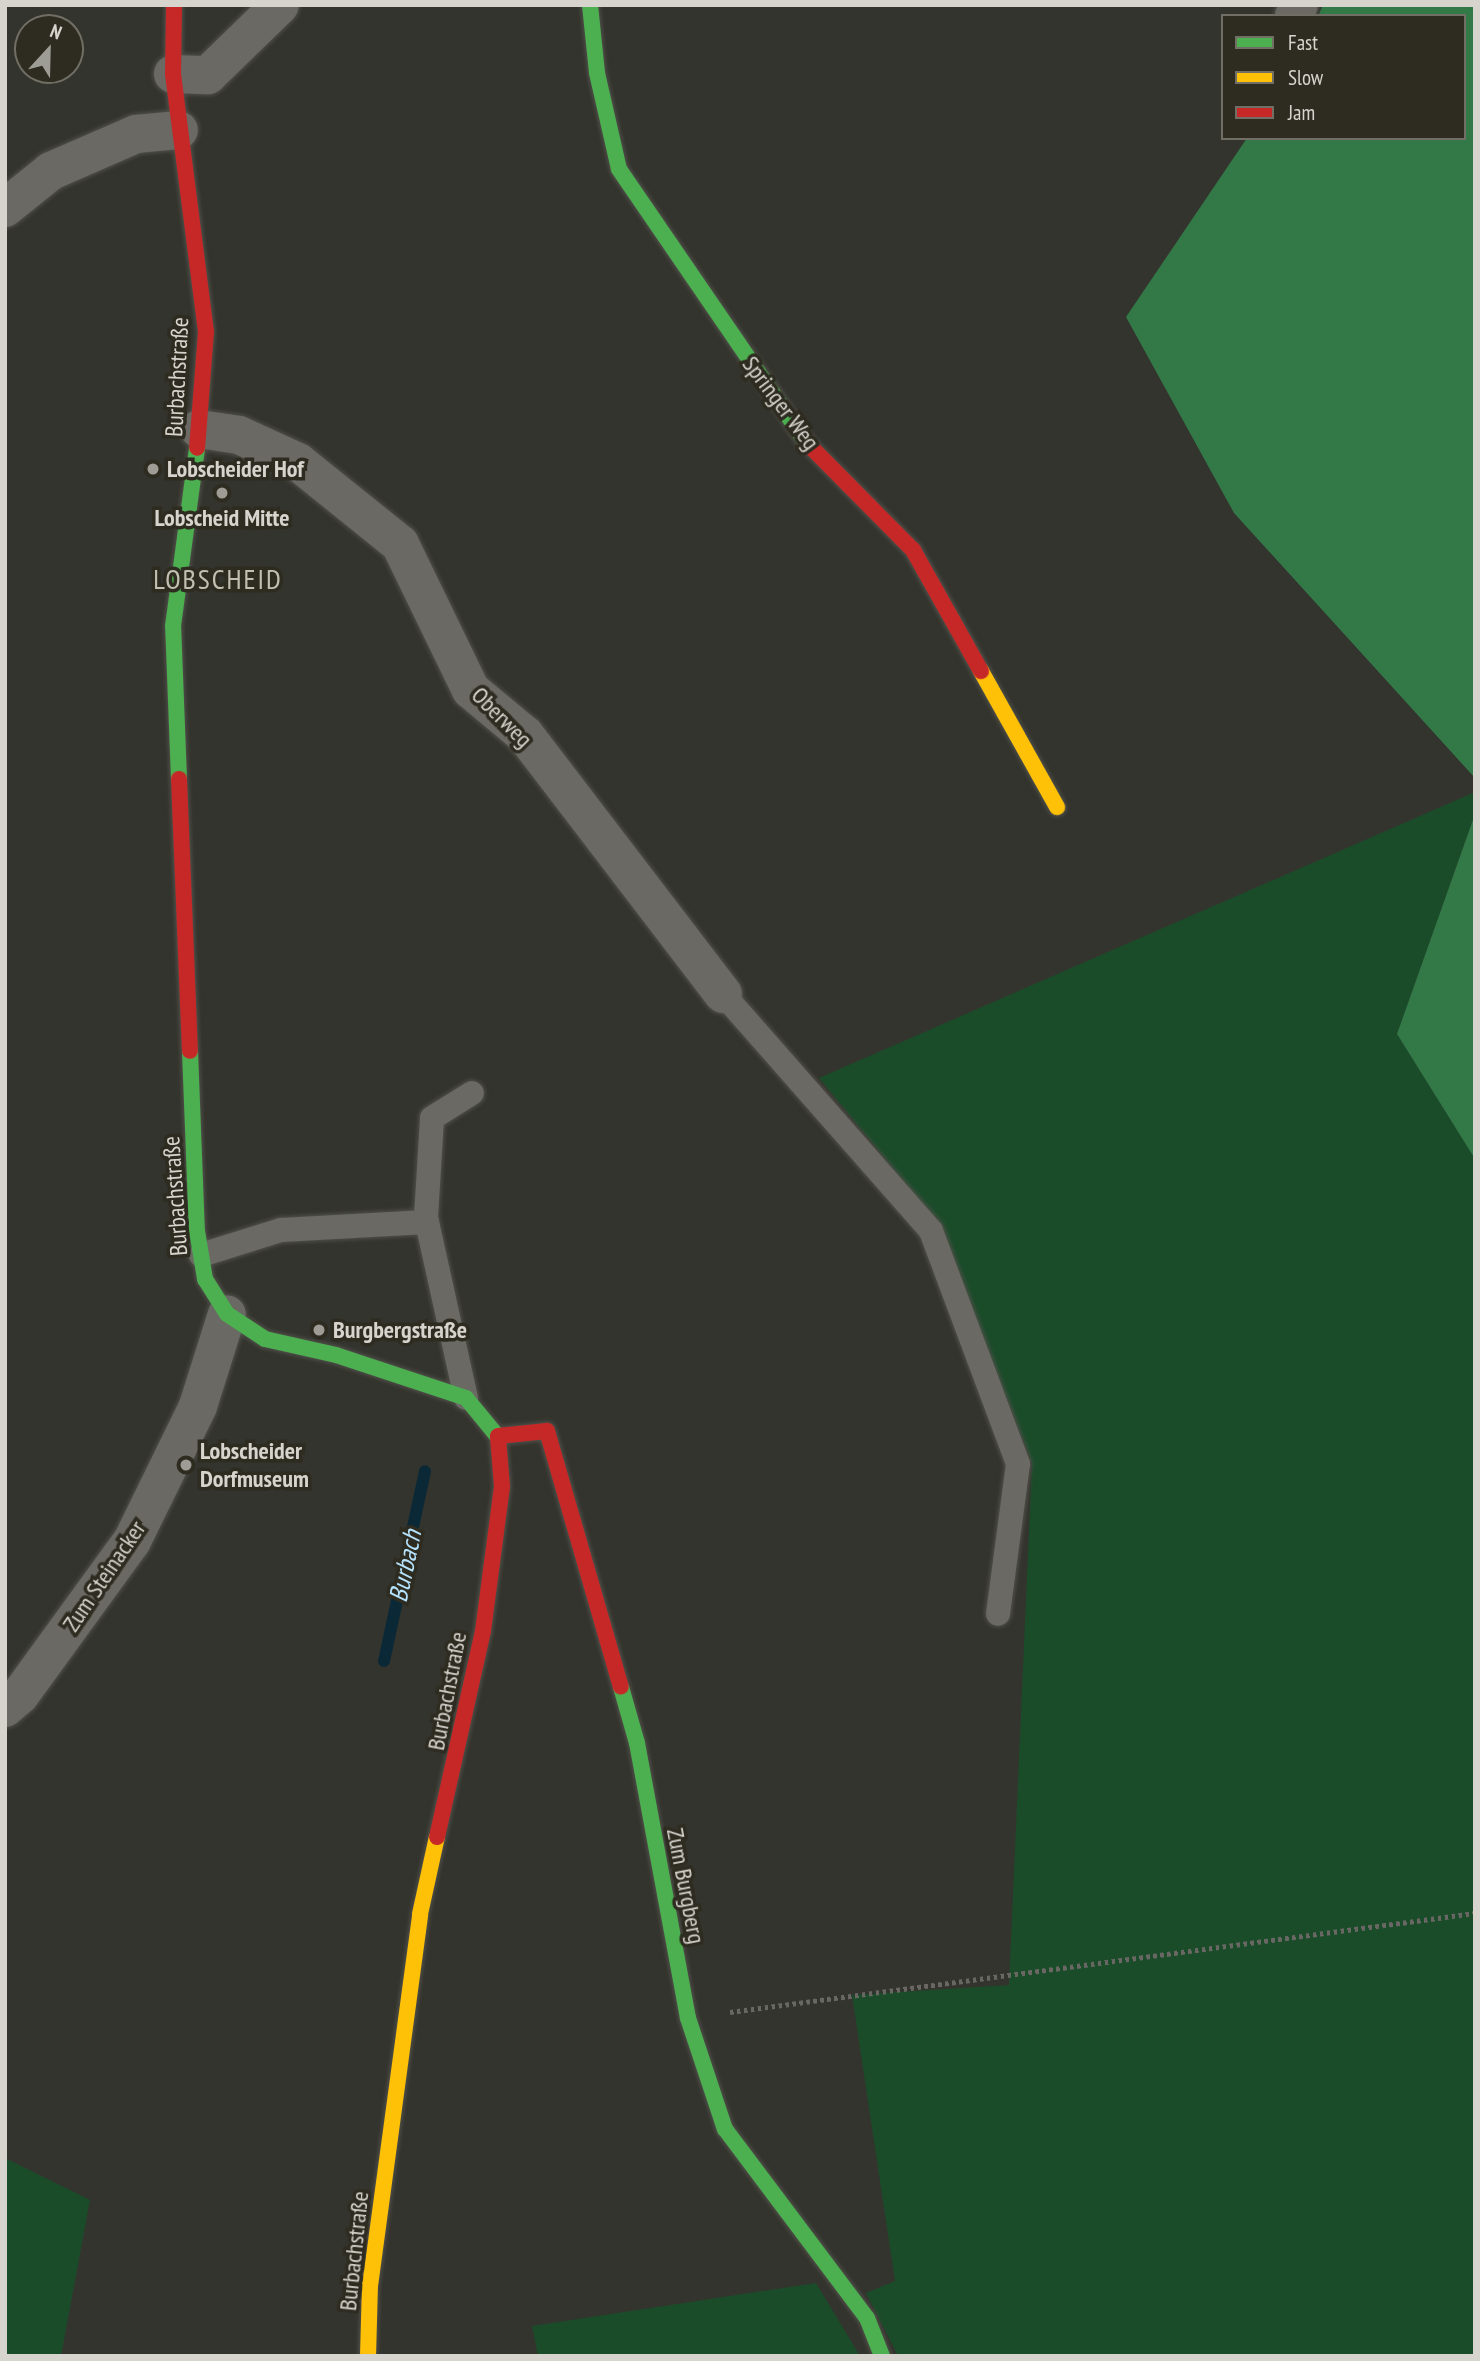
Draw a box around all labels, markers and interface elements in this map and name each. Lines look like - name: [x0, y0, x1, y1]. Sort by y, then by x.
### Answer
- north arrow: [14, 14, 84, 84]
- legend: [1221, 14, 1466, 140]
- text: N: [47, 18, 65, 44]
- text: Fast: [1288, 29, 1318, 56]
- text: Slow: [1288, 64, 1323, 91]
- text: Jam: [1288, 99, 1315, 126]
- street label: Burbachstraße: [159, 316, 195, 438]
- street label: Springer Weg: [736, 350, 826, 456]
- place label: Lobscheider Hof: [167, 455, 304, 483]
- marker: Lobscheider Hof: [145, 461, 161, 477]
- marker: Lobscheid Mitte: [214, 485, 230, 501]
- place label: Lobscheid Mitte: [154, 504, 290, 532]
- district label: LOBSCHEID: [154, 562, 282, 596]
- street label: Oberweg: [466, 681, 538, 753]
- street label: Burbachstraße: [156, 1135, 194, 1257]
- place label: Burgbergstraße: [333, 1316, 467, 1344]
- marker: Burgbergstraße: [311, 1322, 327, 1338]
- place label: Lobscheider Dorfmuseum: [200, 1437, 309, 1493]
- marker: Lobscheider Dorfmuseum: [178, 1457, 194, 1473]
- street label: Zum Steinacker: [56, 1515, 152, 1637]
- water label: Burbach: [382, 1527, 428, 1605]
- street label: Burbachstraße: [421, 1629, 473, 1753]
- street label: Zum Burgberg: [661, 1826, 711, 1946]
- street label: Burbachstraße: [333, 2190, 375, 2312]

